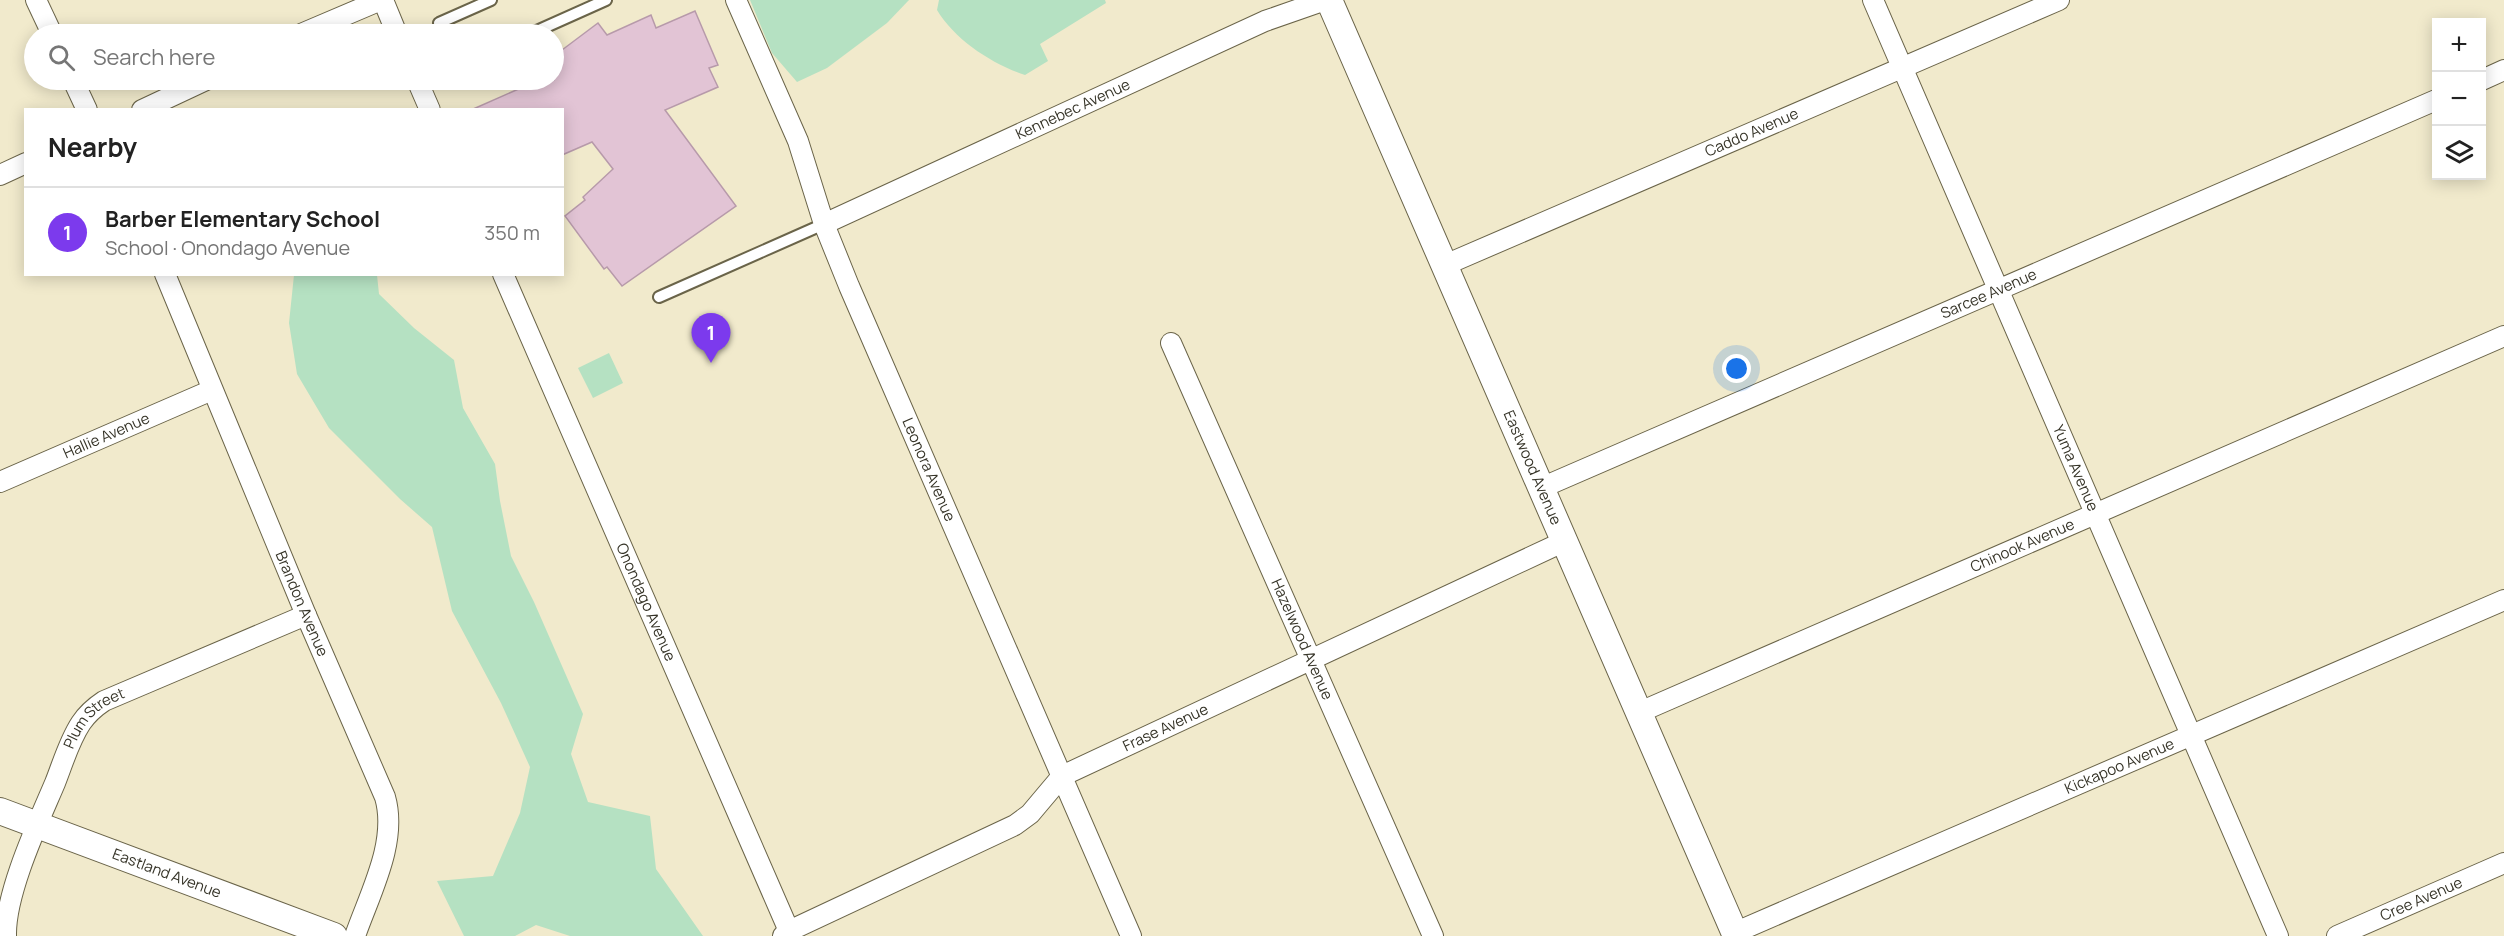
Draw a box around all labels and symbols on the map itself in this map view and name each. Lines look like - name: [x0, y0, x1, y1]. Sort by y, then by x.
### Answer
- street label: Kennebec Avenue: [1012, 73, 1134, 144]
- street label: Caddo Avenue: [1701, 103, 1802, 162]
- street label: Sarcee Avenue: [1937, 263, 2040, 324]
- pin: 1: [692, 314, 730, 363]
- your location: [1722, 354, 1751, 383]
- street label: Hallie Avenue: [60, 407, 153, 463]
- street label: Eastwood Avenue: [1499, 407, 1567, 528]
- street label: Leonora Avenue: [897, 414, 961, 525]
- street label: Yuma Avenue: [2048, 421, 2104, 515]
- street label: Chinook Avenue: [1967, 513, 2078, 577]
- street label: Onondago Avenue: [611, 540, 681, 665]
- street label: Brandon Avenue: [271, 548, 334, 660]
- street label: Hazelwood Avenue: [1266, 575, 1338, 703]
- street label: Plum Street: [58, 682, 128, 752]
- street label: Frase Avenue: [1119, 698, 1212, 756]
- street label: Kickapoo Avenue: [2061, 733, 2178, 799]
- street label: Eastland Avenue: [109, 843, 225, 903]
- street label: Cree Avenue: [2377, 871, 2466, 926]

